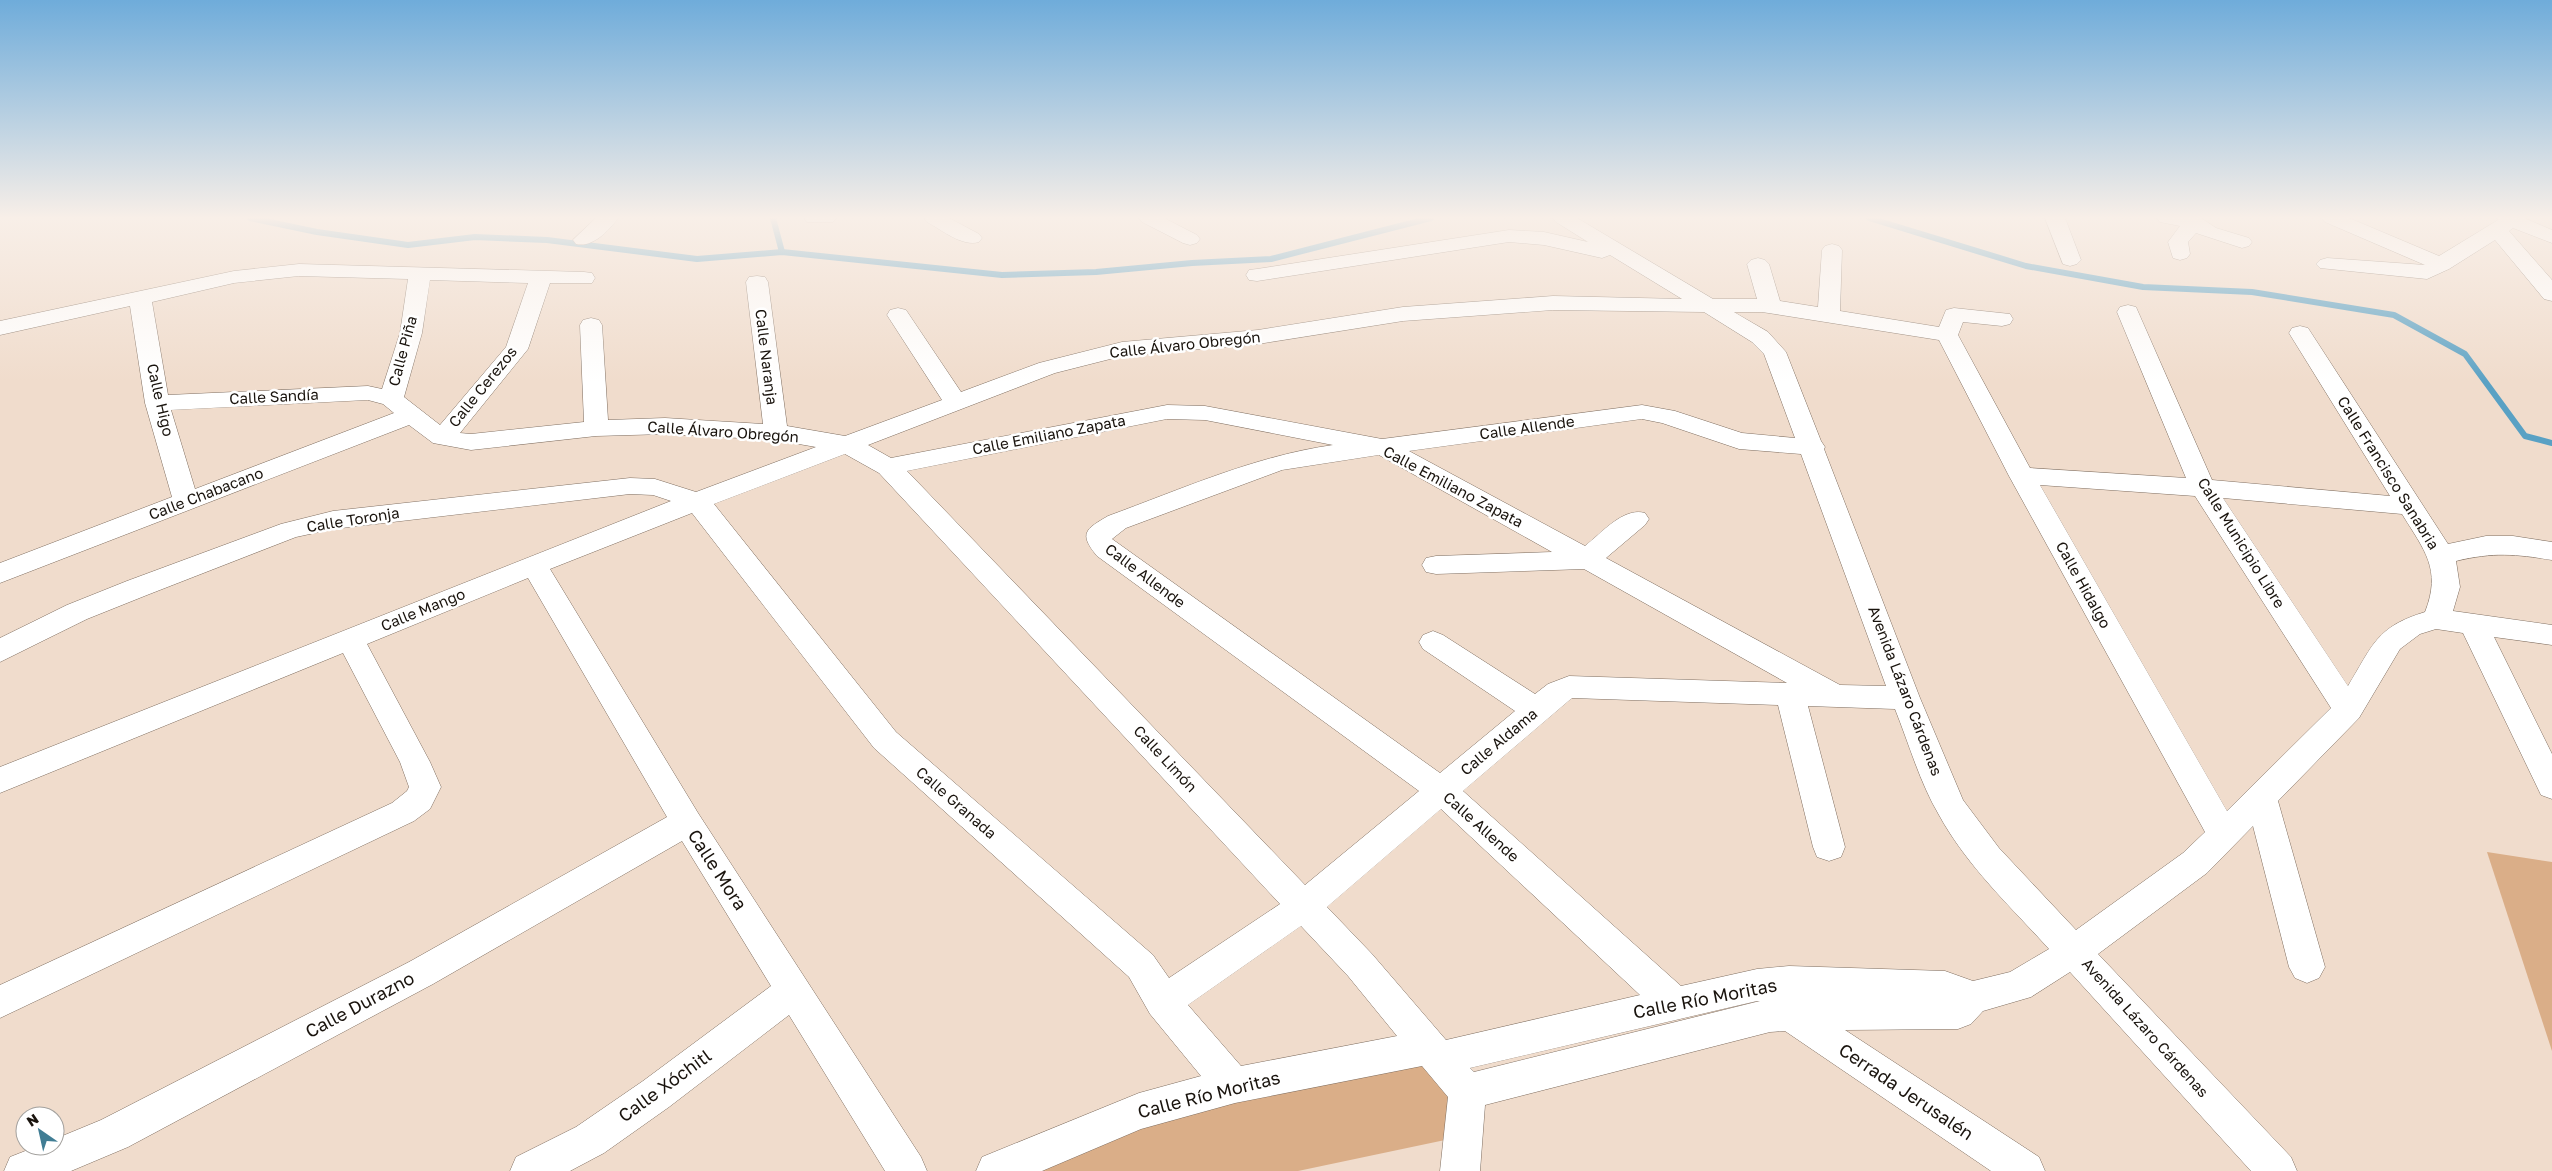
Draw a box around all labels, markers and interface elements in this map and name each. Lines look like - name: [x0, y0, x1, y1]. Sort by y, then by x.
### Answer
- street label: Calle Naranja: [752, 308, 782, 406]
- street label: Calle Piña: [384, 314, 420, 388]
- street label: Calle Álvaro Obregón: [1108, 327, 1261, 361]
- street label: Calle Cerezos: [444, 342, 520, 430]
- street label: Calle Higo: [144, 362, 178, 438]
- street label: Calle Sandía: [229, 385, 319, 407]
- street label: Calle Francisco Sanabria: [2334, 393, 2443, 552]
- street label: Calle Emiliano Zapata: [971, 410, 1127, 458]
- street label: Calle Allende: [1478, 411, 1576, 443]
- street label: Calle Álvaro Obregón: [647, 417, 799, 445]
- street label: Calle Emiliano Zapata: [1380, 442, 1526, 531]
- street label: Calle Chabacano: [146, 463, 265, 523]
- street label: Calle Municipio Libre: [2194, 474, 2289, 611]
- street label: Calle Toronja: [305, 503, 401, 535]
- street label: Calle Hidalgo: [2053, 538, 2115, 631]
- street label: Calle Allende: [1102, 539, 1189, 611]
- street label: Calle Mango: [378, 584, 467, 634]
- street label: Avenida Lázaro Cárdenas: [1865, 603, 1947, 778]
- street label: Calle Aldama: [1456, 704, 1540, 778]
- street label: Calle Limón: [1130, 721, 1201, 795]
- street label: Calle Granada: [913, 762, 1001, 842]
- street label: Calle Allende: [1440, 788, 1523, 865]
- street label: Calle Mora: [684, 825, 752, 914]
- street label: Avenida Lázaro Cárdenas: [2079, 954, 2213, 1100]
- street label: Calle Durazno: [301, 966, 418, 1042]
- street label: Calle Río Moritas: [1631, 973, 1779, 1023]
- street label: Cerrada Jerusalén: [1835, 1038, 1978, 1144]
- street label: Calle Xóchitl: [614, 1044, 715, 1126]
- street label: Calle Río Moritas: [1135, 1066, 1282, 1122]
- north arrow: [15, 1106, 65, 1156]
- text: N: [23, 1110, 42, 1130]

